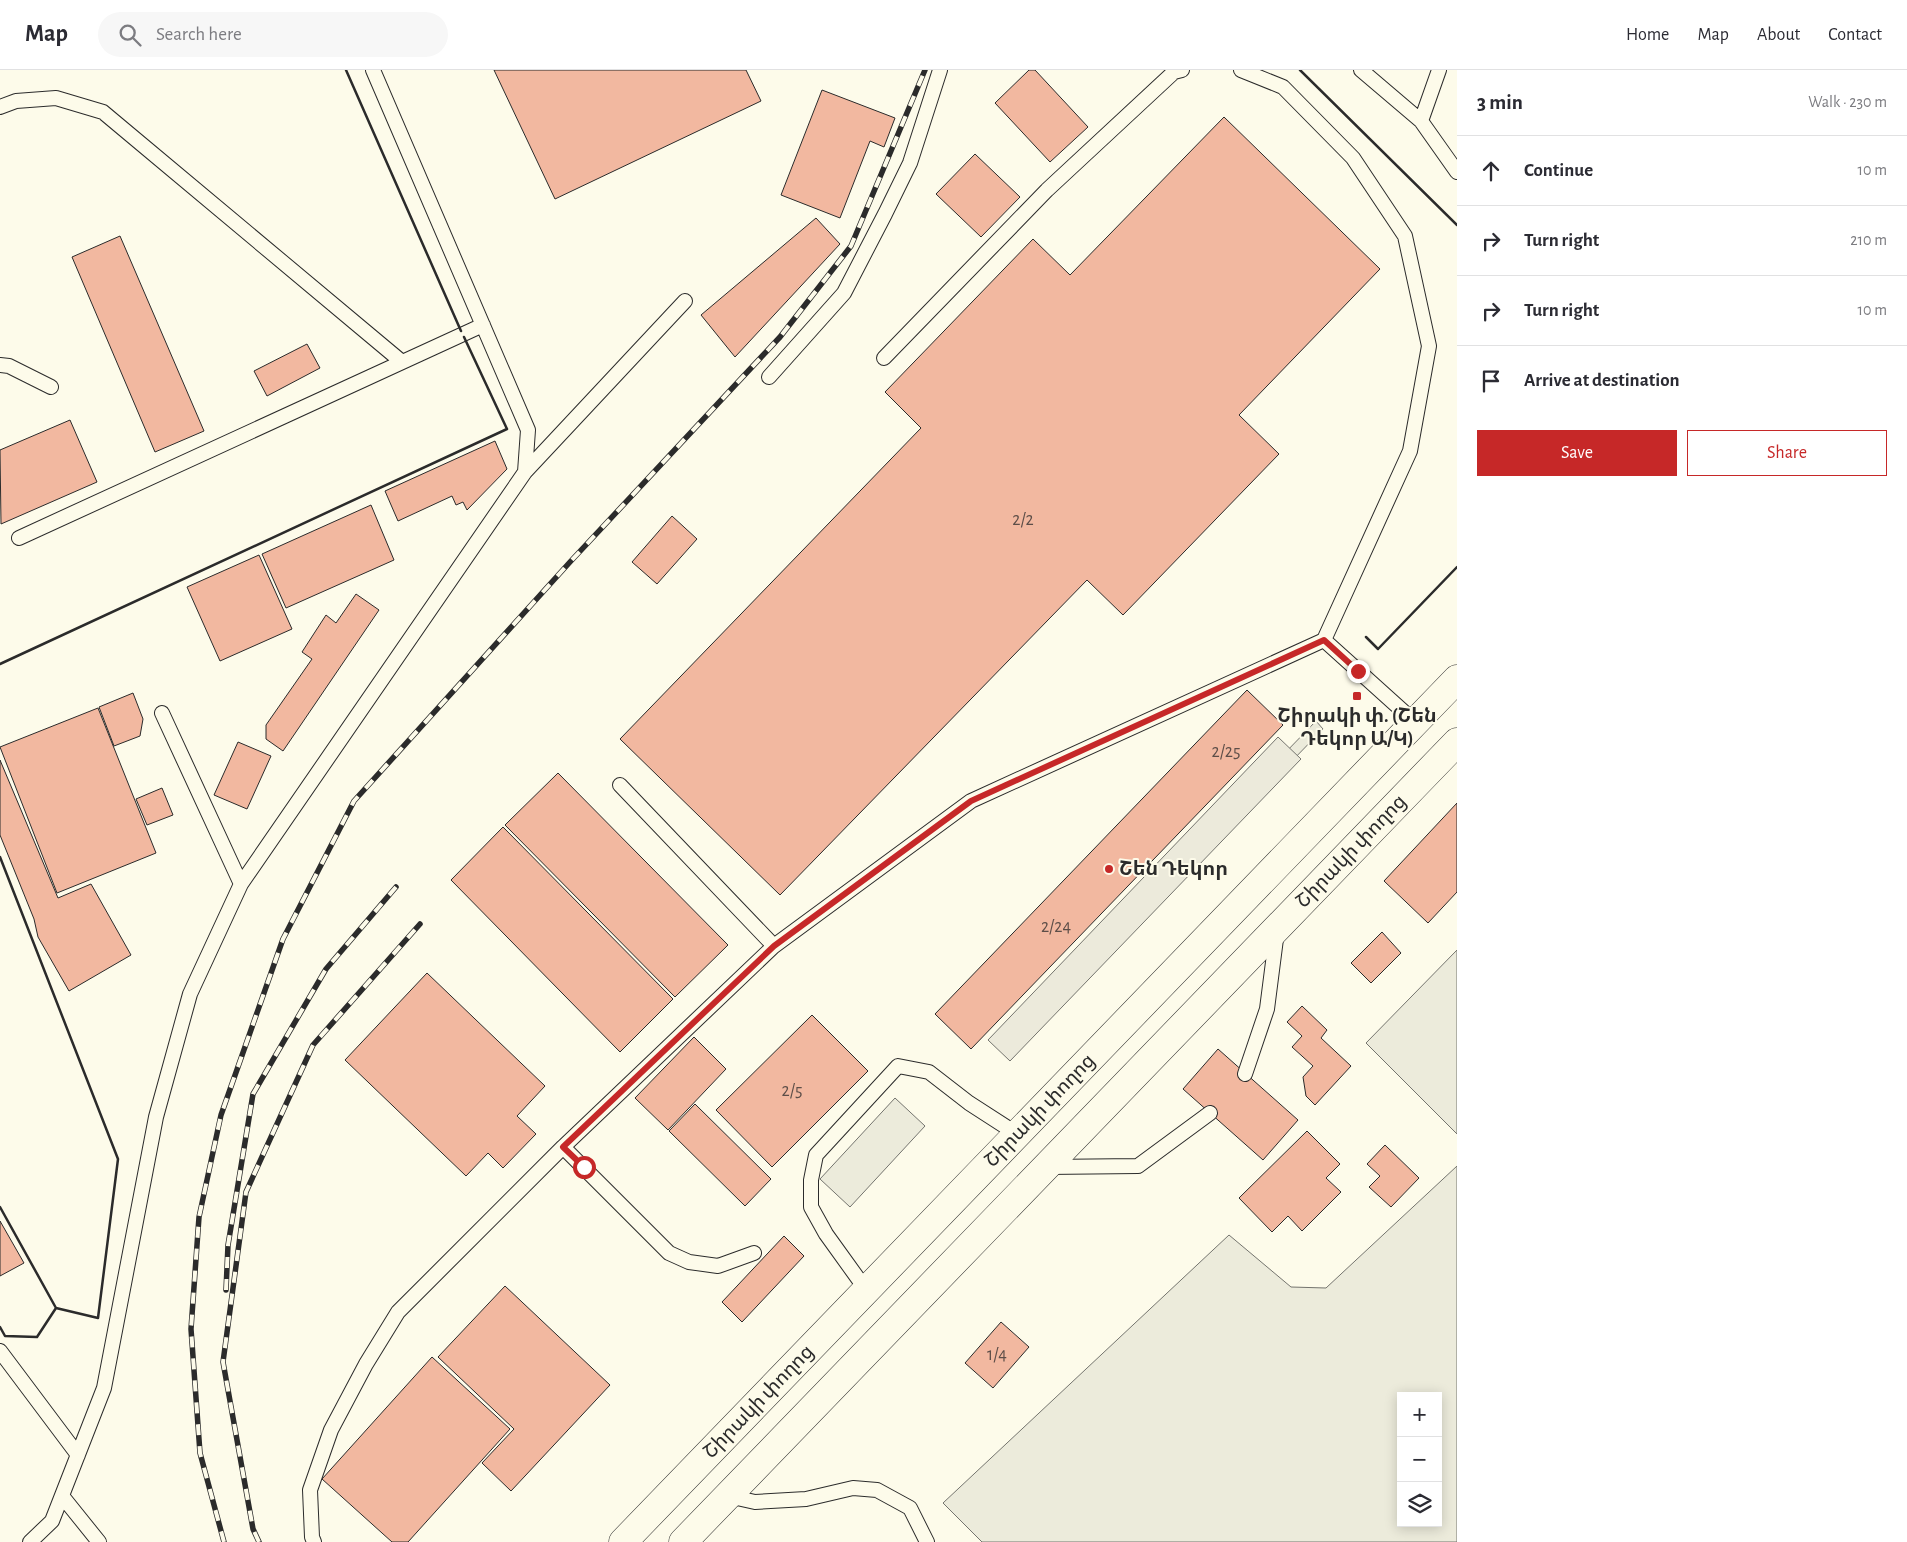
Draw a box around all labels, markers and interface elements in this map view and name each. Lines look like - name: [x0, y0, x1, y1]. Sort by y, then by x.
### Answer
- search box: [98, 12, 448, 57]
- icon: search: [116, 21, 144, 49]
- text: Map: [25, 22, 68, 46]
- text: Search here: [156, 25, 242, 44]
- text: Home: [1626, 26, 1669, 44]
- text: Map: [1697, 26, 1729, 44]
- text: About: [1757, 26, 1800, 44]
- text: Contact: [1828, 26, 1882, 44]
- text: 3 min: [1477, 92, 1523, 113]
- text: Walk · 230 m: [1808, 94, 1887, 110]
- icon: ahead: [1477, 157, 1505, 185]
- text: Continue: [1524, 161, 1593, 180]
- text: 10 m: [1858, 162, 1887, 178]
- icon: right: [1477, 227, 1505, 255]
- text: Turn right: [1524, 231, 1599, 250]
- text: 210 m: [1850, 232, 1887, 248]
- icon: right: [1477, 297, 1505, 325]
- text: Turn right: [1524, 301, 1599, 320]
- text: 10 m: [1858, 302, 1887, 318]
- icon: arrive: [1477, 367, 1505, 395]
- text: Arrive at destination: [1524, 371, 1680, 390]
- button: Save: [1477, 430, 1677, 476]
- button: Share: [1687, 430, 1887, 476]
- house number: 2/2: [1012, 511, 1034, 529]
- route end: [1347, 660, 1370, 683]
- marker: Շիրակի փ. (Շեն Դեկոր Ա/Կ): [1351, 690, 1363, 702]
- place label: Շիրակի փ. (Շեն Դեկոր Ա/Կ): [1277, 706, 1437, 750]
- house number: 2/25: [1211, 743, 1241, 761]
- street label: Շիրակի փողոց: [1292, 791, 1411, 912]
- place label: Շեն Դեկոր: [1119, 859, 1228, 880]
- marker: Շեն Դեկոր: [1103, 863, 1115, 875]
- house number: 2/24: [1041, 918, 1071, 936]
- street label: Շիրակի փողոց: [981, 1050, 1100, 1171]
- house number: 2/5: [782, 1082, 802, 1100]
- route start: [573, 1156, 596, 1179]
- street label: Շիրակի փողոց: [700, 1341, 818, 1462]
- house number: 1/4: [987, 1346, 1007, 1364]
- map controls: [1397, 1392, 1442, 1527]
- button: +: [1397, 1392, 1442, 1437]
- button: −: [1397, 1437, 1442, 1482]
- button: layers: [1397, 1482, 1442, 1527]

